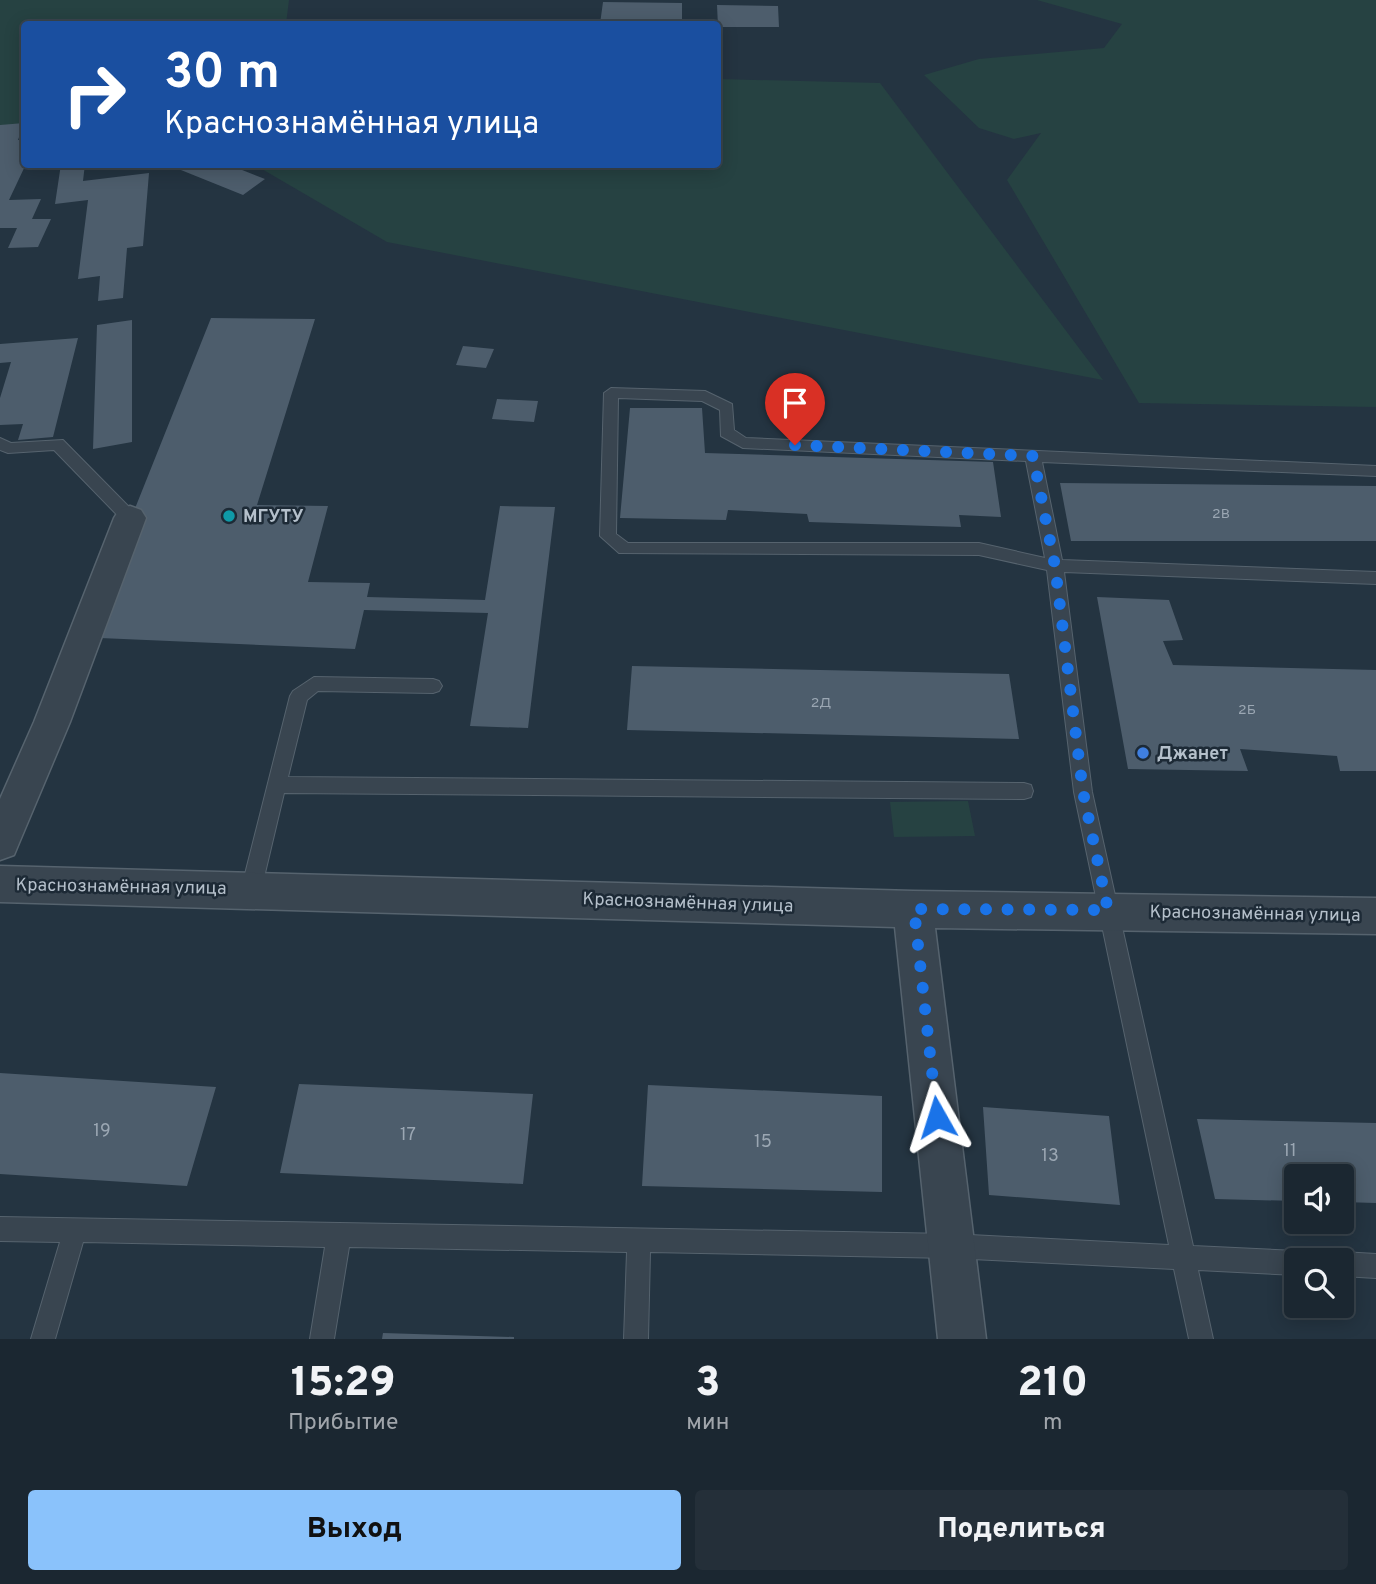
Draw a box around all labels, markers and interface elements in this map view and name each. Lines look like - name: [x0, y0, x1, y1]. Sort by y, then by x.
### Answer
- text: 30 m: [164, 44, 280, 106]
- icon: right: [49, 49, 140, 140]
- text: Краснознамённая улица: [164, 105, 539, 145]
- pin: [765, 373, 825, 445]
- icon: arrive: [776, 384, 814, 422]
- place label: МГУТУ: [243, 506, 304, 529]
- house number: 2В: [1212, 506, 1230, 523]
- marker: МГУТУ: [221, 508, 237, 524]
- house number: 2Д: [811, 695, 831, 712]
- house number: 2Б: [1238, 702, 1256, 719]
- place label: Джанет: [1157, 743, 1228, 766]
- marker: Джанет: [1135, 745, 1151, 761]
- street label: Краснознамённая улица: [15, 874, 227, 901]
- street label: Краснознамённая улица: [582, 888, 794, 919]
- street label: Краснознамённая улица: [1149, 901, 1361, 928]
- position arrow: [900, 1080, 974, 1154]
- house number: 19: [93, 1120, 111, 1143]
- house number: 17: [400, 1124, 416, 1147]
- house number: 15: [754, 1131, 772, 1154]
- house number: 11: [1283, 1140, 1297, 1163]
- house number: 13: [1041, 1145, 1059, 1168]
- map controls: [1284, 1164, 1354, 1318]
- button: sound: [1284, 1164, 1354, 1234]
- button: search: [1284, 1248, 1354, 1318]
- text: 15:29: [291, 1358, 396, 1411]
- text: 3: [695, 1358, 720, 1411]
- text: 210: [1017, 1358, 1088, 1411]
- text: Прибытие: [288, 1409, 398, 1438]
- text: мин: [686, 1409, 729, 1438]
- text: m: [1043, 1409, 1062, 1438]
- button: Выход: [28, 1490, 681, 1570]
- button: Поделиться: [695, 1490, 1348, 1570]

